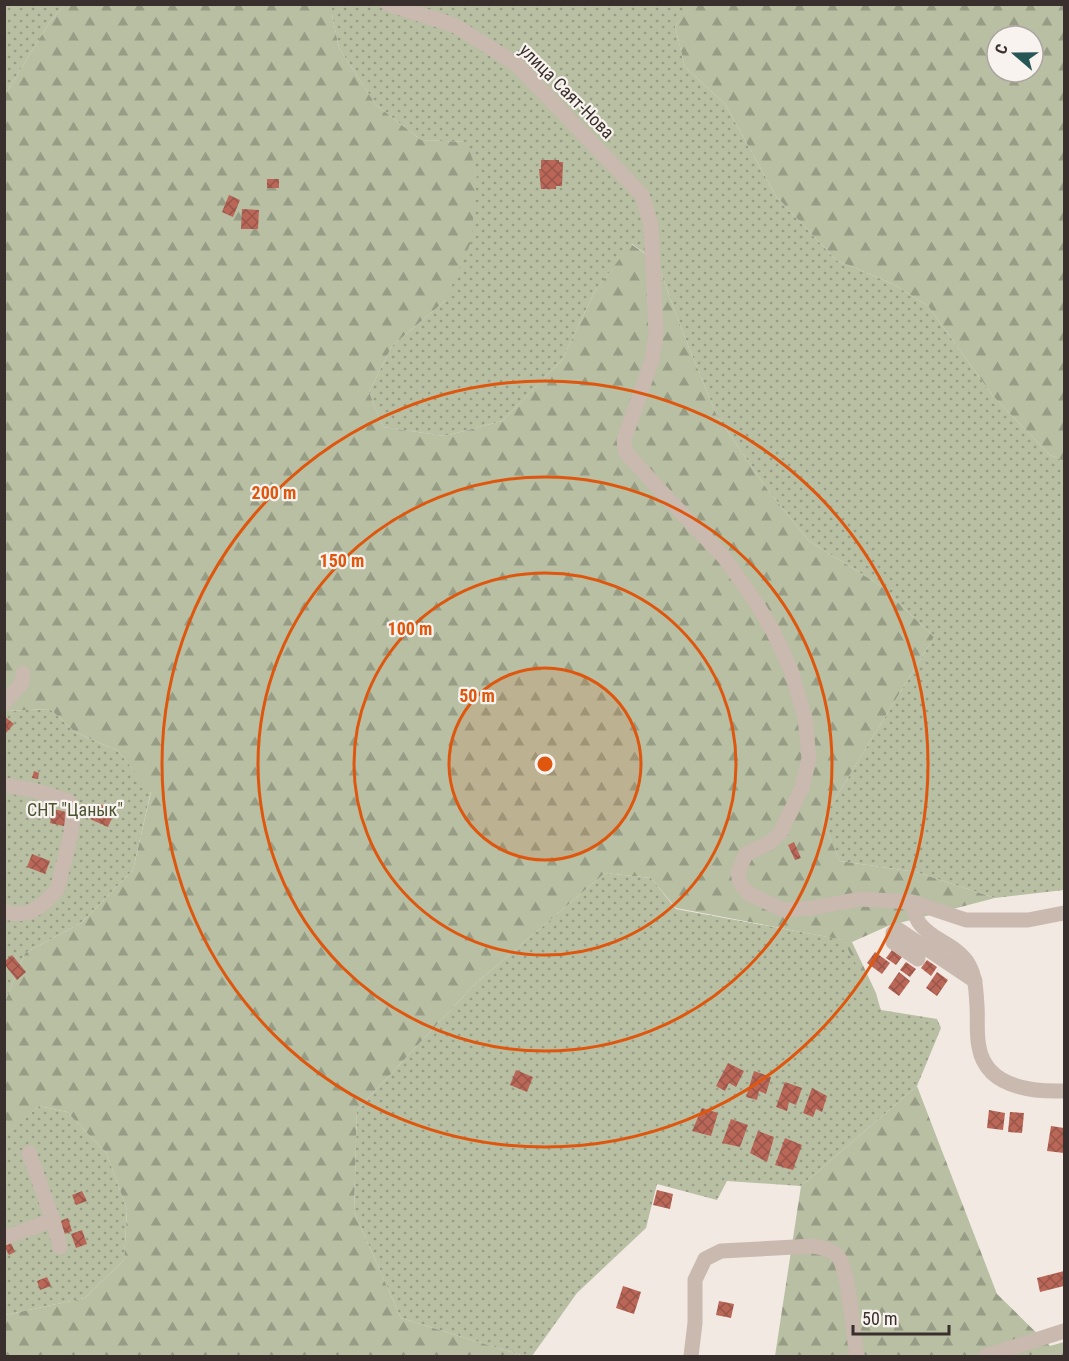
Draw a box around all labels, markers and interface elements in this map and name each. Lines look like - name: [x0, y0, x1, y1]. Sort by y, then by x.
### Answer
- north arrow: [985, 24, 1045, 84]
- street label: улица Саят-Нова: [515, 39, 619, 143]
- text: С: [991, 42, 1012, 57]
- text: 200 m: [252, 482, 296, 503]
- text: 150 m: [320, 550, 364, 571]
- text: 100 m: [388, 618, 432, 639]
- text: 50 m: [459, 685, 495, 706]
- centre of rings: [535, 754, 555, 774]
- park label: СНТ "Цанык": [27, 799, 123, 820]
- scale bar: [853, 1298, 949, 1336]
- text: 50 m: [862, 1308, 897, 1329]

